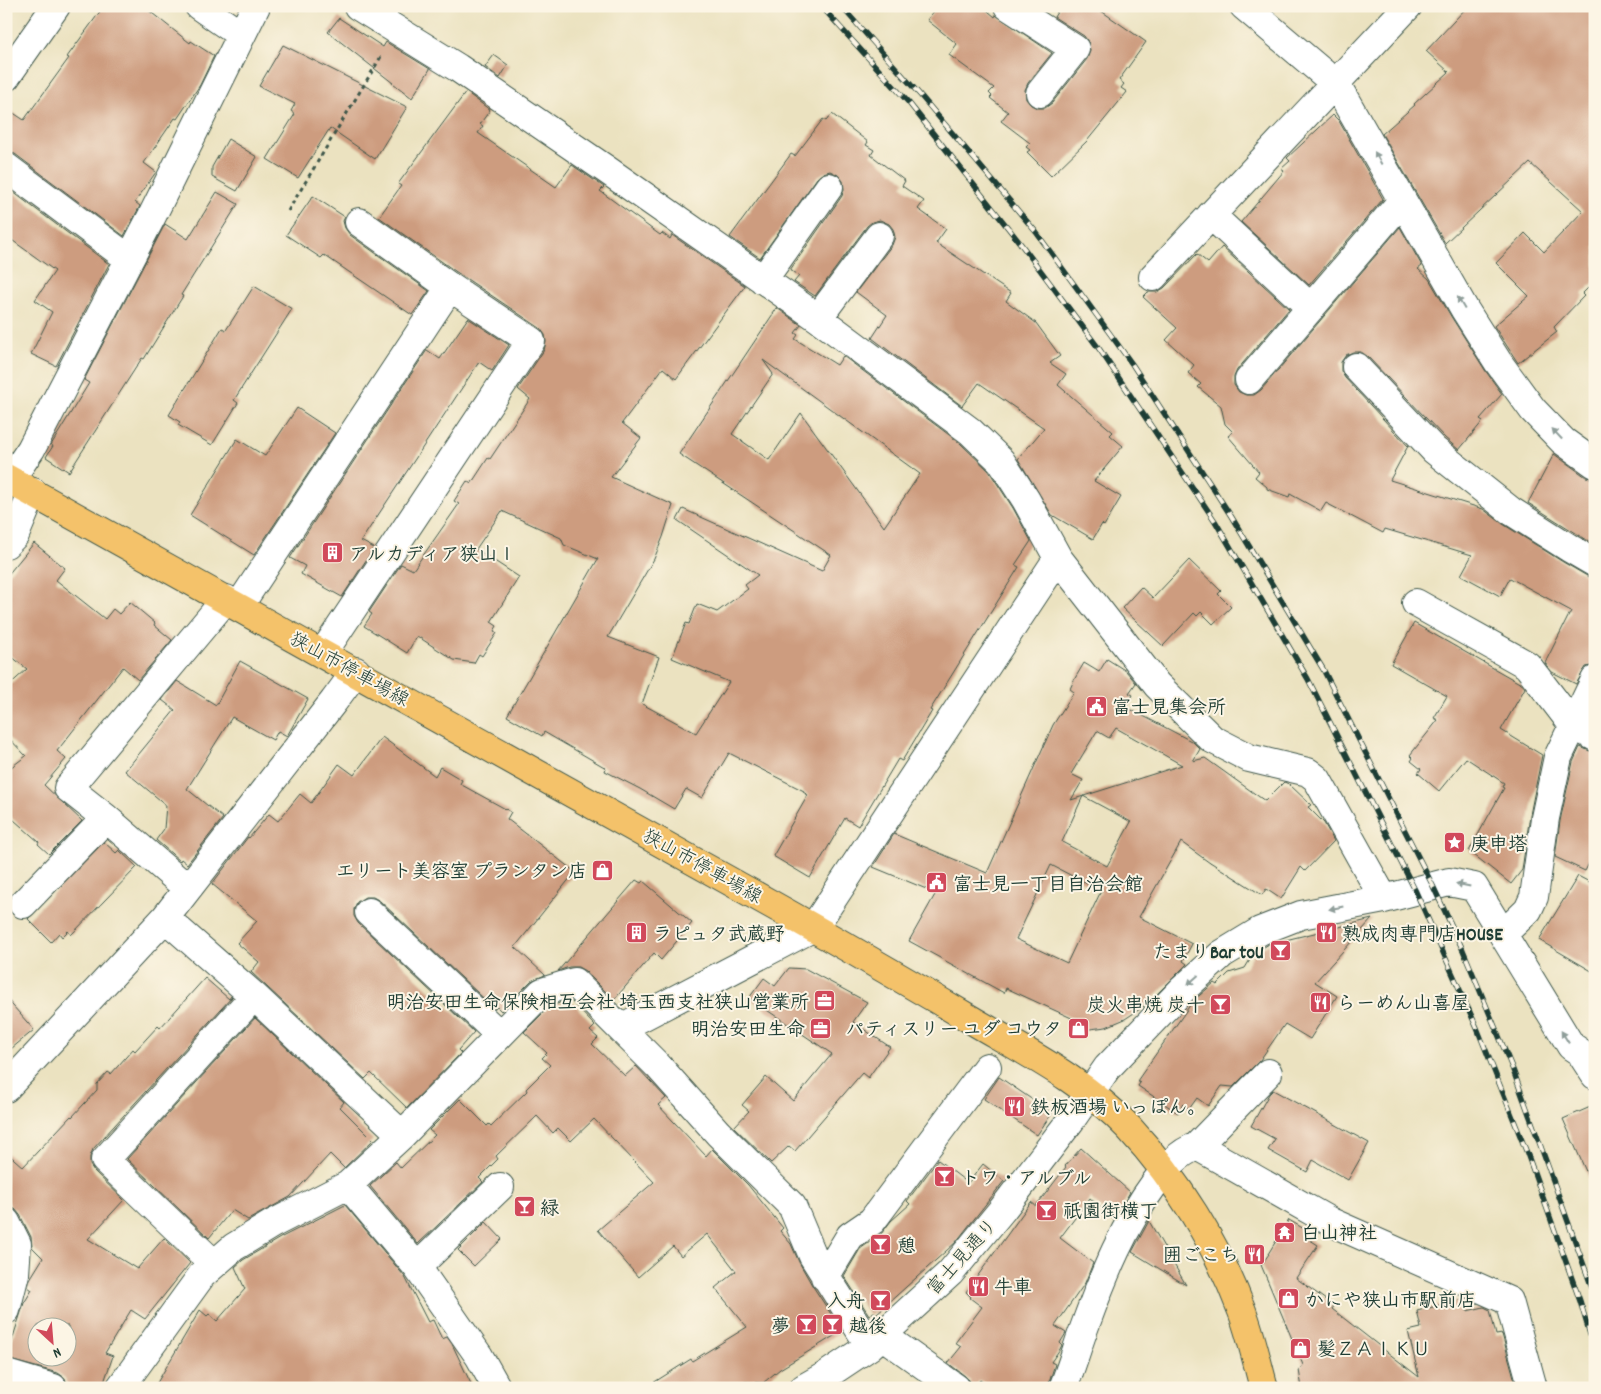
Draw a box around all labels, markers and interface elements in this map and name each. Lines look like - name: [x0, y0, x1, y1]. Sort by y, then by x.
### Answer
- one-way arrow: [1374, 151, 1382, 166]
- one-way arrow: [1457, 297, 1466, 310]
- one-way arrow: [1551, 428, 1563, 440]
- building icon: アルカディア狭山Ⅰ: [321, 541, 345, 565]
- place label: アルカディア狭山Ⅰ: [349, 543, 517, 570]
- street label: 狭山市停車場線: [284, 627, 413, 715]
- public building icon: 富士見集会所: [1084, 694, 1108, 718]
- place label: 富士見集会所: [1112, 696, 1226, 723]
- street label: 狭山市停車場線: [637, 824, 766, 912]
- place icon: 庚申塔: [1442, 831, 1466, 855]
- place label: 庚申塔: [1470, 833, 1527, 860]
- shop icon: エリート美容室 プランタン店: [591, 858, 615, 882]
- place label: エリート美容室 プランタン店: [336, 860, 587, 887]
- public building icon: 富士見一丁目自治会館: [925, 871, 949, 895]
- place label: 富士見一丁目自治会館: [953, 873, 1143, 900]
- one-way arrow: [1455, 881, 1470, 889]
- one-way arrow: [1327, 905, 1343, 913]
- building icon: ラピュタ武蔵野: [625, 921, 649, 945]
- restaurant icon: 熟成肉専門店HOUSE: [1314, 921, 1338, 945]
- place label: ラピュタ武蔵野: [653, 923, 785, 950]
- place label: 熟成肉専門店HOUSE: [1342, 923, 1503, 950]
- bar icon: たまりBar toU: [1268, 939, 1292, 963]
- place label: たまりBar toU: [1153, 941, 1264, 968]
- one-way arrow: [1188, 974, 1200, 986]
- office icon: 明治安田生命保険相互会社 埼玉西支社狭山営業所: [813, 989, 837, 1013]
- restaurant icon: らーめん山喜屋: [1309, 990, 1333, 1014]
- place label: 明治安田生命保険相互会社 埼玉西支社狭山営業所: [387, 991, 809, 1018]
- bar icon: 炭火串焼 炭十: [1209, 992, 1233, 1016]
- place label: らーめん山喜屋: [1337, 992, 1470, 1019]
- place label: 炭火串焼 炭十: [1087, 994, 1205, 1021]
- office icon: 明治安田生命: [809, 1016, 833, 1040]
- shop icon: パティスリー ユダ コウタ: [1066, 1016, 1090, 1040]
- place label: 明治安田生命: [691, 1018, 805, 1045]
- place label: パティスリー ユダ コウタ: [845, 1018, 1062, 1045]
- one-way arrow: [1561, 1030, 1570, 1043]
- restaurant icon: 鉄板酒場 いっぽん。: [1003, 1094, 1027, 1118]
- place label: 鉄板酒場 いっぽん。: [1031, 1096, 1206, 1123]
- bar icon: トワ・アルブル: [933, 1165, 957, 1189]
- place label: トワ・アルブル: [961, 1167, 1092, 1194]
- bar icon: 緑: [512, 1195, 536, 1219]
- place label: 緑: [540, 1197, 559, 1224]
- bar icon: 祇園街横丁: [1035, 1198, 1059, 1222]
- place label: 祇園街横丁: [1063, 1200, 1158, 1227]
- street label: 富士見通り: [922, 1214, 1005, 1303]
- temple icon: 白山神社: [1273, 1220, 1297, 1244]
- place label: 白山神社: [1301, 1222, 1377, 1249]
- bar icon: 憩: [869, 1233, 893, 1257]
- place label: 憩: [897, 1235, 916, 1262]
- restaurant icon: 囲ごこち: [1243, 1242, 1267, 1266]
- place label: 囲ごこち: [1163, 1244, 1239, 1271]
- restaurant icon: 牛車: [966, 1274, 990, 1298]
- place label: 牛車: [994, 1276, 1032, 1303]
- shop icon: かにや狭山市駅前店: [1277, 1287, 1301, 1311]
- bar icon: 入舟: [869, 1288, 893, 1312]
- place label: かにや狭山市駅前店: [1305, 1289, 1476, 1316]
- place label: 入舟: [827, 1290, 865, 1317]
- bar icon: 夢: [794, 1313, 818, 1337]
- bar icon: 越後: [821, 1313, 845, 1337]
- place label: 夢: [771, 1315, 790, 1342]
- place label: 越後: [849, 1315, 887, 1342]
- north arrow: [28, 1316, 78, 1366]
- shop icon: 髪ＺＡＩＫＵ: [1289, 1336, 1313, 1360]
- place label: 髪ＺＡＩＫＵ: [1317, 1338, 1431, 1365]
- text: N: [49, 1341, 64, 1362]

